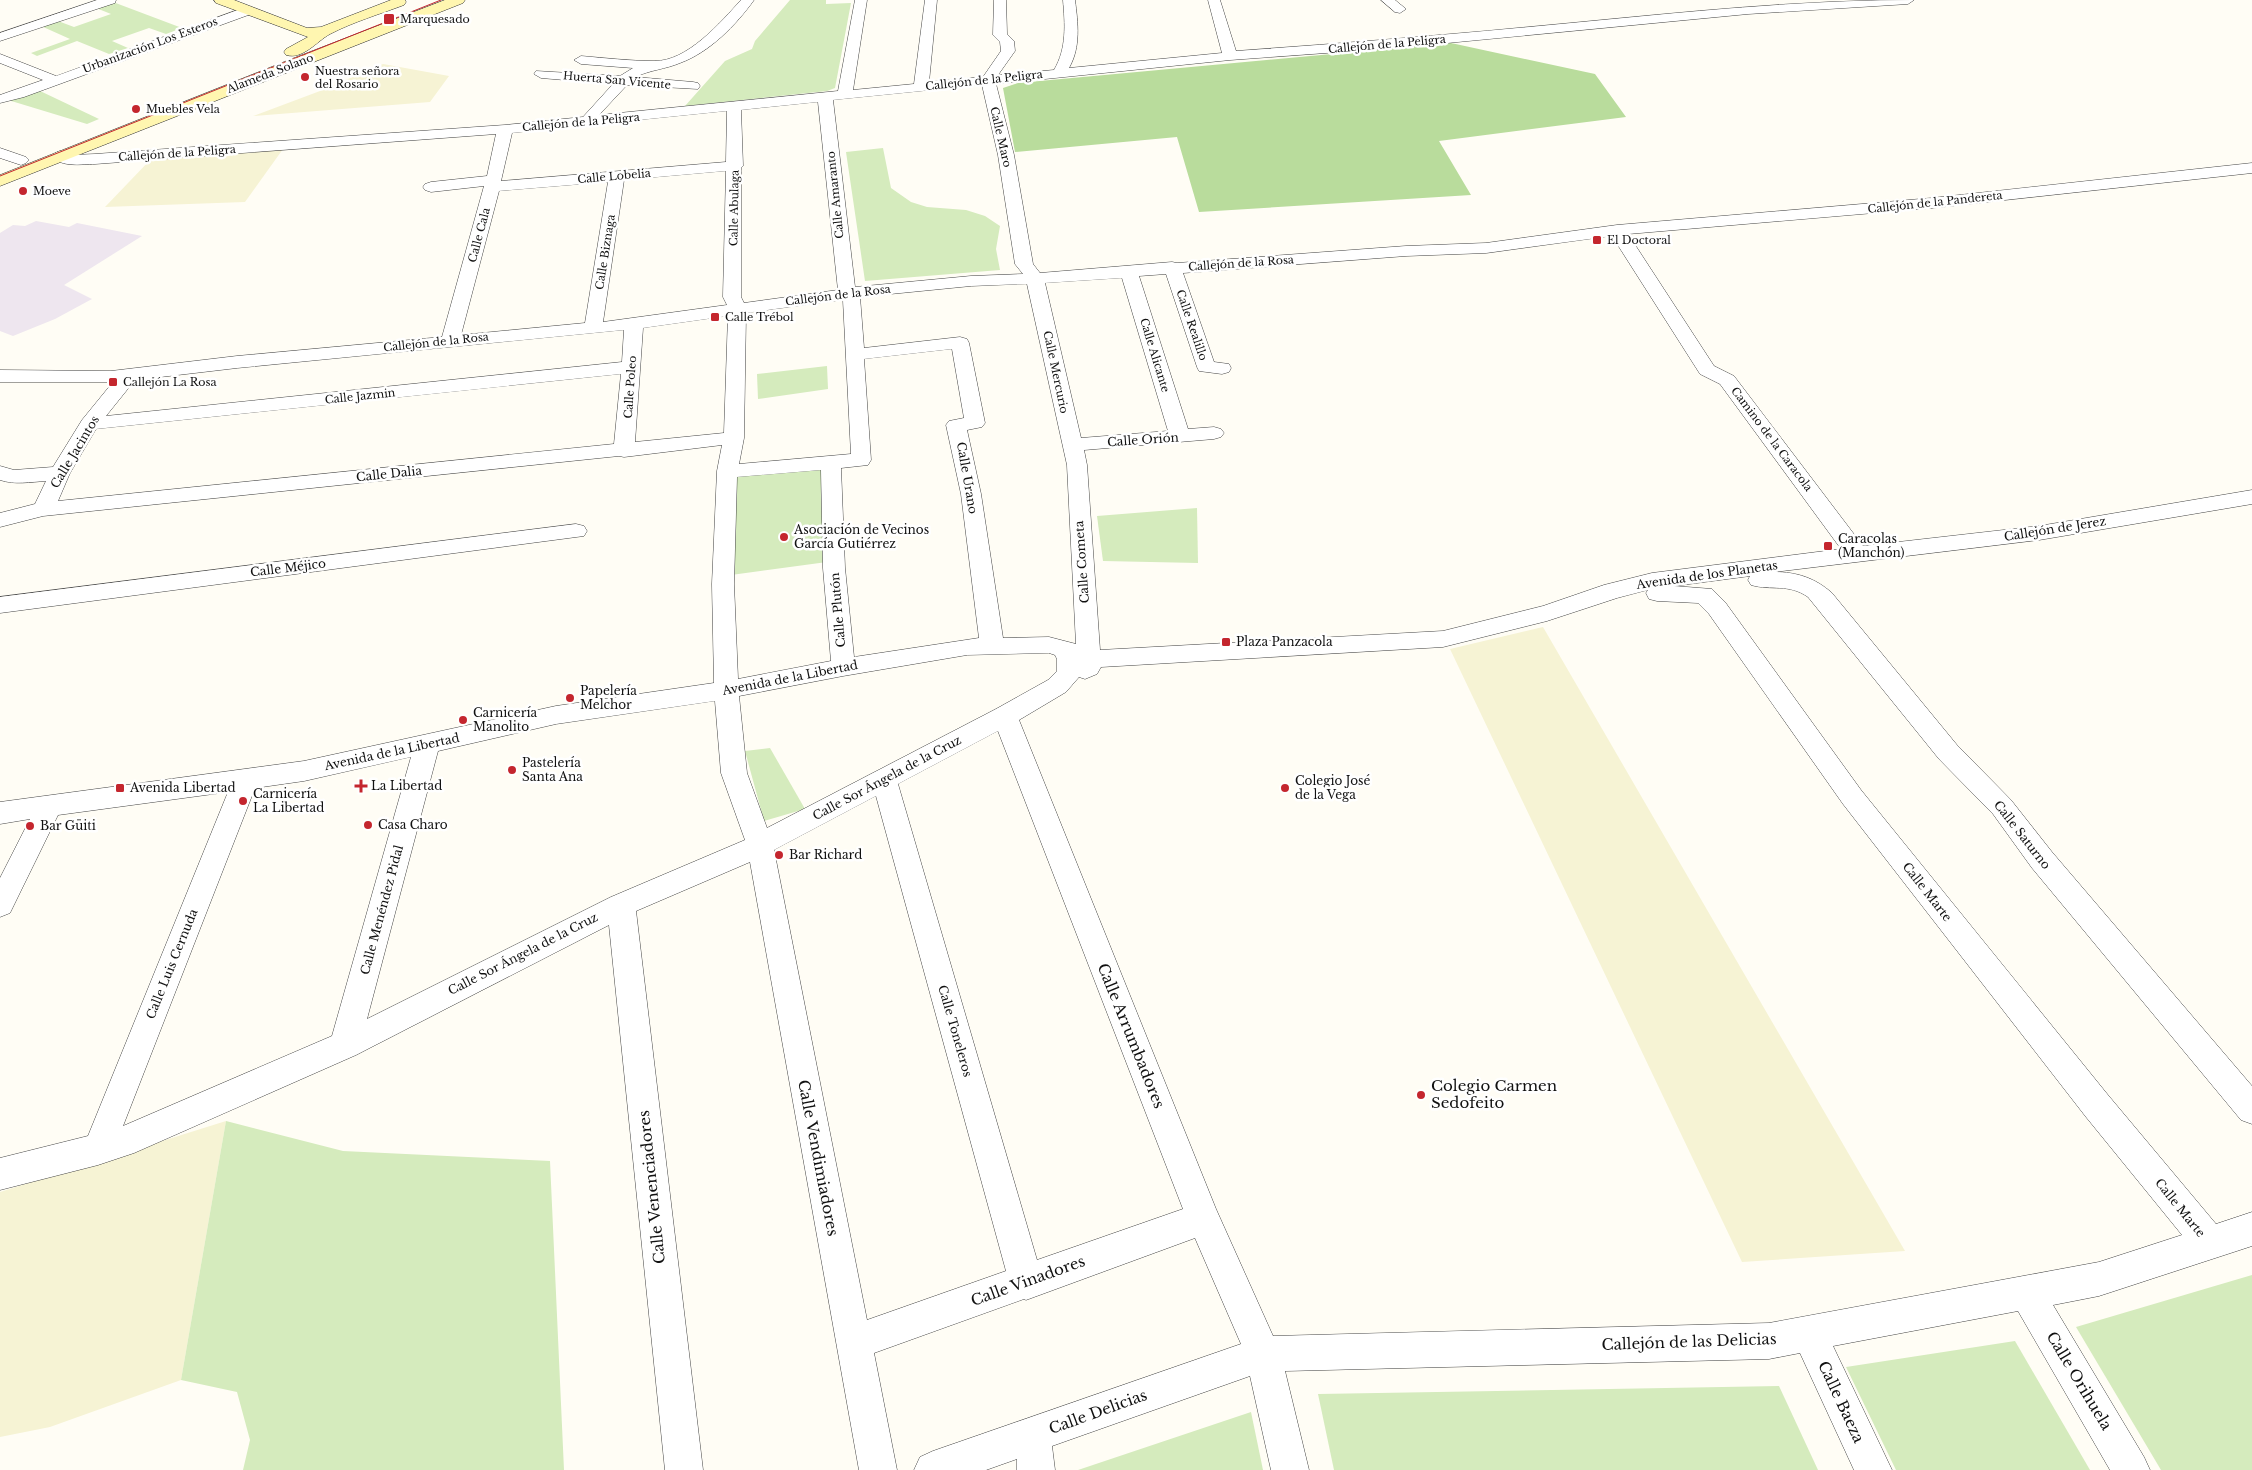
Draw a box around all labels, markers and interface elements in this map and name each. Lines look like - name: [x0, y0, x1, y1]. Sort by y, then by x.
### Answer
- marker: Marquesado: [382, 12, 396, 26]
- place label: Marquesado: [400, 12, 470, 26]
- street label: Urbanización Los Esteros: [80, 14, 220, 76]
- street label: Callejón de la Peligra: [1328, 32, 1447, 56]
- street label: Alameda Solano: [224, 50, 315, 96]
- place label: Nuestra señora del Rosario: [315, 64, 400, 91]
- street label: Callejón de la Peligra: [925, 67, 1044, 93]
- street label: Huerta San Vicente: [563, 68, 671, 92]
- marker: Nuestra señora del Rosario: [299, 71, 311, 83]
- place label: Muebles Vela: [146, 102, 221, 116]
- marker: Muebles Vela: [130, 103, 142, 115]
- street label: Calle Maro: [987, 105, 1015, 169]
- street label: Callejón de la Peligra: [522, 110, 641, 134]
- street label: Callejón de la Peligra: [118, 142, 237, 164]
- street label: Calle Amaranto: [823, 151, 847, 239]
- street label: Calle Lobelia: [577, 166, 652, 186]
- street label: Calle Abulaga: [726, 169, 742, 246]
- place label: Moeve: [33, 184, 71, 198]
- marker: Moeve: [17, 185, 29, 197]
- street label: Callejón de la Pandereta: [1867, 188, 2004, 216]
- street label: Calle Cala: [465, 205, 493, 264]
- street label: Calle Biznaga: [592, 212, 618, 291]
- place label: El Doctoral: [1607, 233, 1671, 247]
- marker: El Doctoral: [1591, 234, 1603, 246]
- street label: Callejón de la Rosa: [1188, 252, 1295, 274]
- street label: Callejón de la Rosa: [785, 281, 892, 308]
- street label: Calle Realillo: [1173, 288, 1211, 362]
- place label: Calle Trébol: [725, 310, 794, 324]
- marker: Calle Trébol: [709, 311, 721, 323]
- street label: Calle Alicante: [1137, 316, 1173, 394]
- street label: Callejón de la Rosa: [383, 329, 490, 355]
- street label: Calle Mercurio: [1040, 329, 1072, 415]
- street label: Calle Poleo: [621, 355, 639, 419]
- place label: Callejón La Rosa: [123, 375, 218, 389]
- marker: Callejón La Rosa: [107, 376, 119, 388]
- street label: Camino de la Caracola: [1728, 384, 1816, 495]
- street label: Calle Jazmin: [324, 385, 396, 407]
- street label: Calle Jacintos: [47, 413, 102, 491]
- street label: Calle Orión: [1107, 430, 1179, 449]
- street label: Calle Urano: [954, 441, 981, 515]
- street label: Calle Dalia: [355, 463, 423, 484]
- street label: Callejón de Jerez: [2003, 513, 2107, 544]
- street label: Calle Cometa: [1071, 520, 1092, 604]
- place label: Asociación de Vecinos García Gutiérrez: [793, 522, 929, 551]
- marker: Asociación de Vecinos García Gutiérrez: [778, 531, 790, 543]
- place label: Caracolas (Manchón): [1838, 531, 1905, 560]
- marker: Caracolas (Manchón): [1822, 540, 1834, 552]
- street label: Calle Méjico: [249, 555, 327, 580]
- street label: Avenida de los Planetas: [1634, 557, 1779, 592]
- street label: Calle Plutón: [827, 572, 848, 648]
- place label: Plaza Panzacola: [1236, 634, 1333, 649]
- marker: Plaza Panzacola: [1220, 636, 1232, 648]
- street label: Avenida de la Libertad: [720, 657, 859, 698]
- place label: Papelería Melchor: [580, 683, 637, 712]
- marker: Papelería Melchor: [564, 692, 576, 704]
- place label: Carnicería Manolito: [473, 705, 537, 734]
- marker: Carnicería Manolito: [457, 714, 469, 726]
- street label: Avenida de la Libertad: [322, 730, 461, 773]
- street label: Calle Sor Ángela de la Cruz: [809, 731, 964, 823]
- place label: Pastelería Santa Ana: [522, 755, 583, 784]
- marker: Pastelería Santa Ana: [506, 764, 518, 776]
- place label: Colegio José de la Vega: [1295, 773, 1371, 802]
- place label: La Libertad: [371, 778, 442, 793]
- place label: Avenida Libertad: [129, 780, 235, 795]
- marker: La Libertad: [355, 780, 367, 792]
- marker: Avenida Libertad: [114, 782, 126, 794]
- marker: Colegio José de la Vega: [1279, 782, 1291, 794]
- place label: Carnicería La Libertad: [253, 786, 324, 815]
- marker: Carnicería La Libertad: [237, 795, 249, 807]
- street label: Calle Saturno: [1991, 797, 2054, 872]
- place label: Casa Charo: [378, 817, 448, 832]
- place label: Bar Güiti: [40, 818, 96, 833]
- marker: Casa Charo: [362, 819, 374, 831]
- marker: Bar Güiti: [24, 820, 36, 832]
- street label: Calle Menéndez Pidal: [357, 843, 406, 976]
- place label: Bar Richard: [789, 847, 862, 862]
- marker: Bar Richard: [773, 849, 785, 861]
- street label: Calle Marte: [1900, 859, 1955, 924]
- street label: Calle Luis Cernuda: [143, 906, 201, 1021]
- street label: Calle Sor Ángela de la Cruz: [445, 908, 600, 998]
- street label: Calle Arrumbadores: [1094, 960, 1169, 1111]
- street label: Calle Toneleros: [935, 983, 976, 1079]
- place label: Colegio Carmen Sedofeito: [1431, 1076, 1557, 1112]
- street label: Calle Vendimiadores: [794, 1078, 843, 1238]
- marker: Colegio Carmen Sedofeito: [1415, 1089, 1427, 1101]
- street label: Calle Venenciadores: [634, 1109, 669, 1265]
- street label: Calle Marte: [2152, 1175, 2209, 1240]
- street label: Calle Vinadores: [968, 1251, 1088, 1310]
- street label: Calle Orihuela: [2043, 1328, 2117, 1434]
- street label: Callejón de las Delicias: [1601, 1329, 1777, 1354]
- street label: Calle Baeza: [1814, 1358, 1869, 1446]
- street label: Calle Delicias: [1046, 1385, 1150, 1438]

